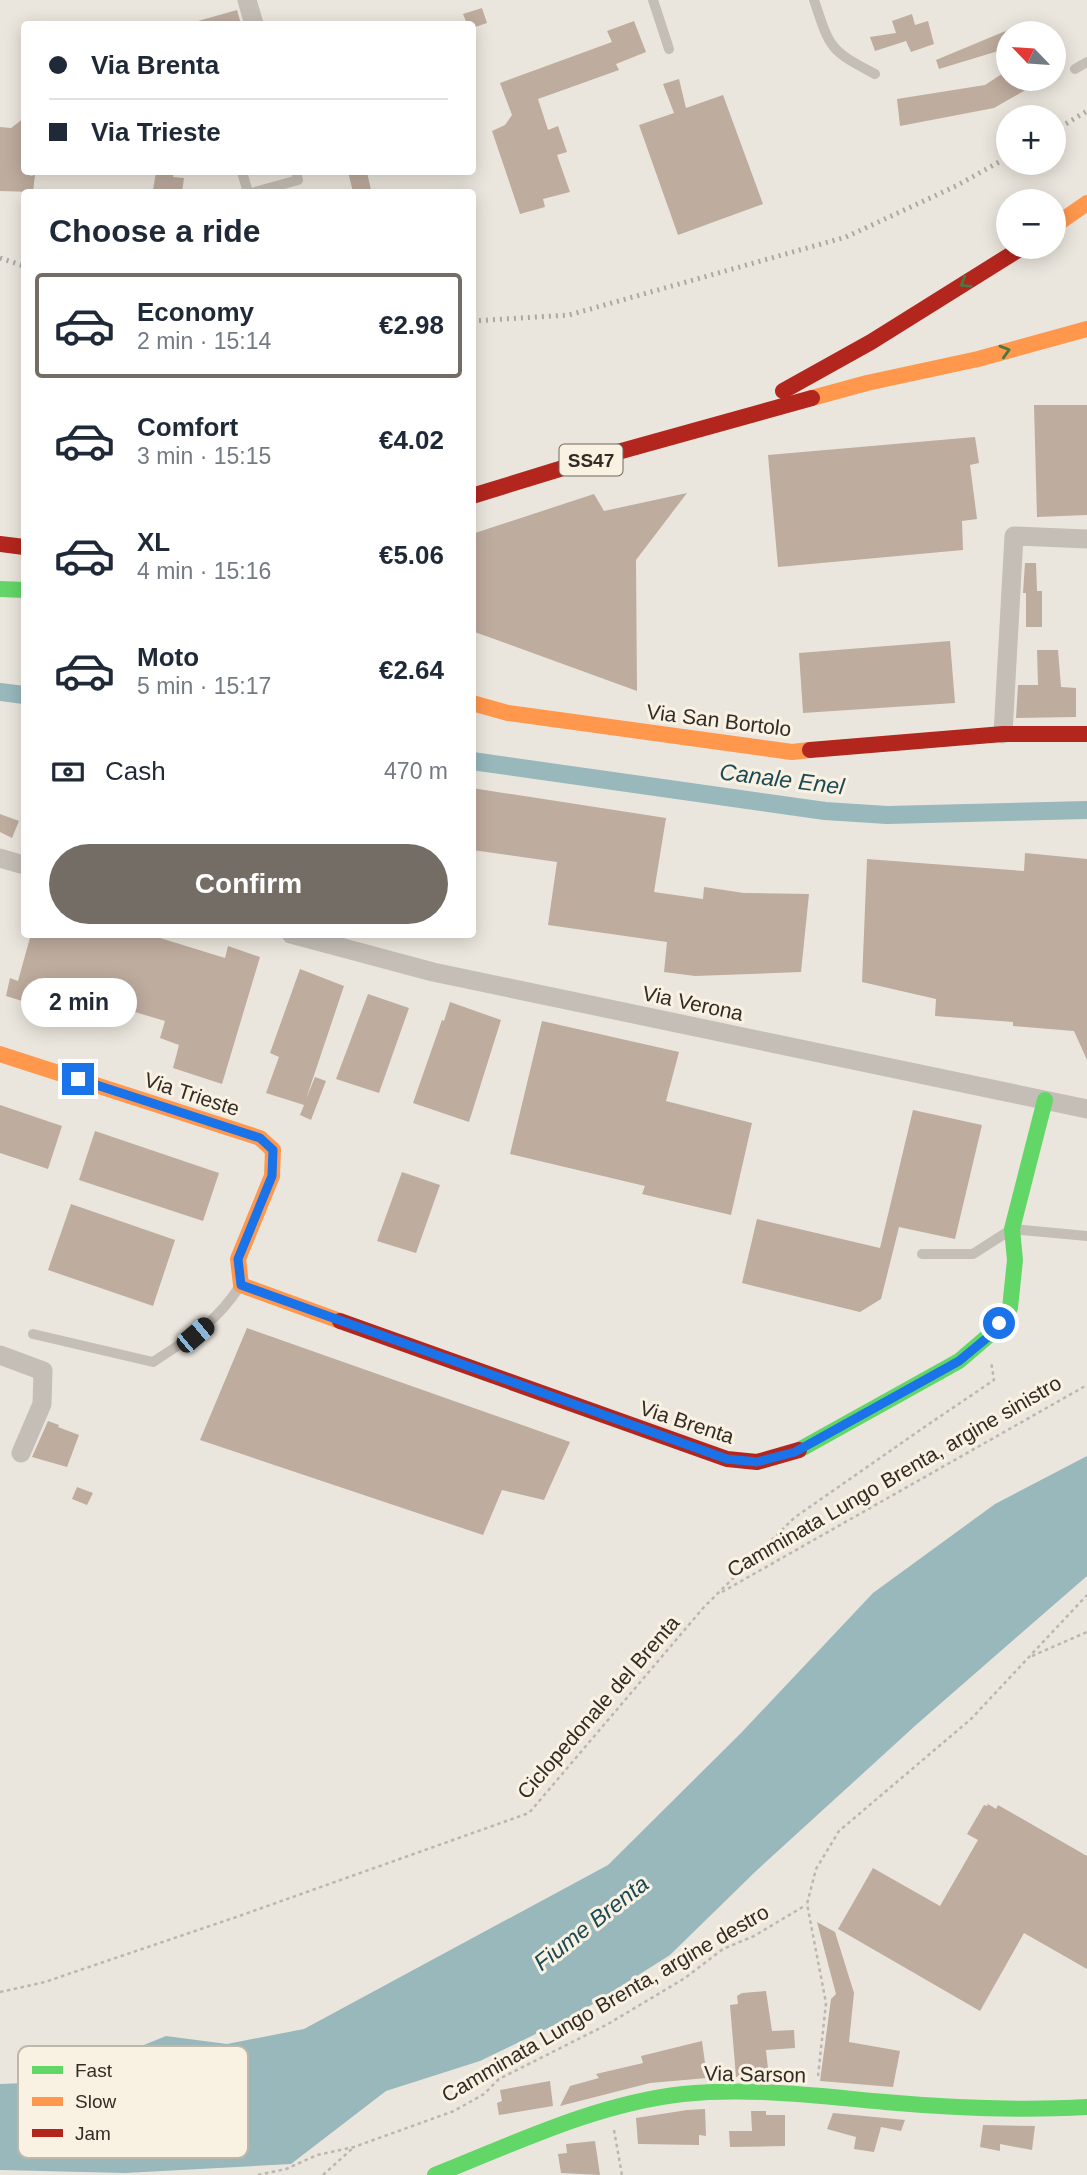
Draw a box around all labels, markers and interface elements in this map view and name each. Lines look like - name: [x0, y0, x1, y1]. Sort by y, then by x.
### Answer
- north arrow: [996, 21, 1066, 91]
- map controls: [996, 21, 1066, 259]
- text: Via Brenta: [91, 50, 219, 80]
- button: +: [996, 105, 1066, 175]
- text: Via Trieste: [91, 117, 221, 147]
- button: −: [996, 189, 1066, 259]
- text: Choose a ride: [49, 213, 261, 249]
- one-way arrow: [959, 275, 972, 288]
- icon: car: [53, 294, 116, 357]
- text: Economy: [137, 297, 254, 327]
- text: €2.98: [379, 310, 444, 340]
- text: 2 min · 15:14: [137, 328, 271, 354]
- one-way arrow: [999, 345, 1011, 360]
- icon: car: [53, 409, 116, 472]
- text: Comfort: [137, 412, 238, 442]
- text: €4.02: [379, 425, 444, 455]
- text: 3 min · 15:15: [137, 443, 271, 469]
- road number: SS47: [560, 444, 622, 475]
- icon: car: [53, 524, 116, 587]
- text: XL: [137, 527, 170, 557]
- text: €5.06: [379, 540, 444, 570]
- text: 4 min · 15:16: [137, 558, 271, 584]
- icon: car: [53, 639, 116, 702]
- text: Moto: [137, 642, 199, 672]
- text: €2.64: [379, 655, 444, 685]
- text: 5 min · 15:17: [137, 673, 271, 699]
- street label: Via San Bortolo: [645, 700, 793, 740]
- icon: cash: [49, 753, 87, 791]
- text: Cash: [105, 756, 166, 786]
- text: 470 m: [384, 758, 448, 784]
- water label: Canale Enel: [718, 758, 847, 800]
- button: Confirm: [49, 844, 448, 924]
- callout: 2 min: [20, 978, 136, 1026]
- street label: Via Verona: [641, 981, 746, 1025]
- text: 2 min: [49, 989, 109, 1015]
- route end: [62, 1063, 94, 1095]
- street label: Via Trieste: [141, 1068, 243, 1120]
- route start: [983, 1307, 1015, 1339]
- car: [173, 1313, 218, 1357]
- street label: Camminata Lungo Brenta, argine sinistro: [723, 1371, 1065, 1581]
- street label: Via Brenta: [637, 1396, 737, 1448]
- street label: Ciclopedonale del Brenta: [512, 1611, 684, 1803]
- water label: Fiume Brenta: [529, 1870, 653, 1976]
- street label: Camminata Lungo Brenta, argine destro: [437, 1900, 773, 2106]
- legend: [18, 2046, 248, 2158]
- text: Fast: [75, 2060, 113, 2081]
- street label: Via Sarson: [704, 2062, 806, 2086]
- text: Slow: [75, 2091, 116, 2112]
- text: Jam: [75, 2123, 111, 2144]

